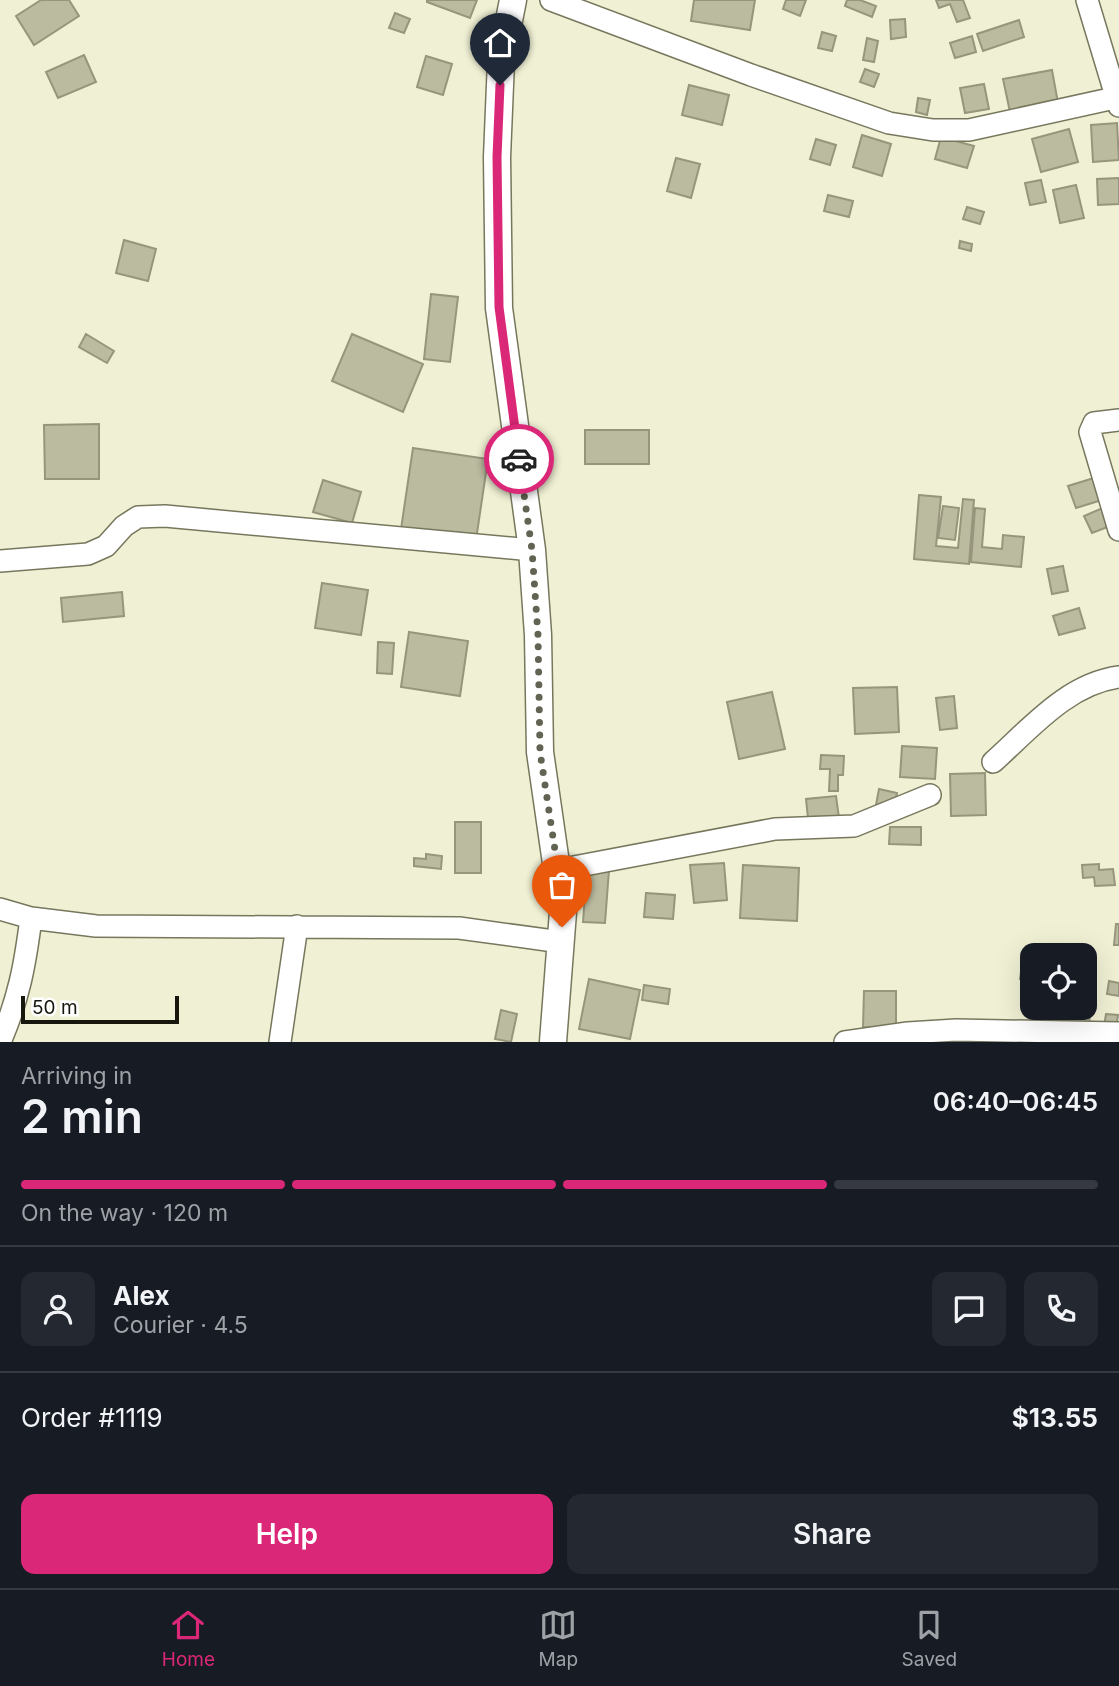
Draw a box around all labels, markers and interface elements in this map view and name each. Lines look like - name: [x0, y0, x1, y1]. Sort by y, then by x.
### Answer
- pin: [470, 13, 530, 85]
- icon: home: [481, 24, 519, 62]
- courier: [484, 424, 554, 494]
- icon: car: [500, 440, 538, 478]
- pin: [532, 855, 592, 927]
- icon: bag: [543, 866, 581, 904]
- map controls: [1020, 943, 1097, 1020]
- button: locate: [1020, 943, 1097, 1020]
- scale bar: [21, 993, 178, 1025]
- text: 50 m: [32, 996, 78, 1019]
- text: Arriving in: [21, 1062, 132, 1090]
- text: 06:40–06:45: [933, 1086, 1098, 1117]
- text: 2 min: [21, 1088, 143, 1144]
- text: On the way · 120 m: [21, 1199, 228, 1227]
- button: person: [21, 1272, 95, 1346]
- button: chat: [932, 1272, 1006, 1346]
- button: phone: [1024, 1272, 1098, 1346]
- text: Alex: [113, 1280, 170, 1311]
- text: Courier · 4.5: [113, 1311, 248, 1339]
- text: Order #1119: [21, 1402, 163, 1433]
- text: $13.55: [1012, 1402, 1098, 1433]
- button: Help: [21, 1494, 553, 1574]
- button: Share: [567, 1494, 1098, 1574]
- tab: Home: [162, 1606, 215, 1671]
- tab: Map: [539, 1606, 578, 1671]
- tab: Saved: [902, 1606, 957, 1671]

